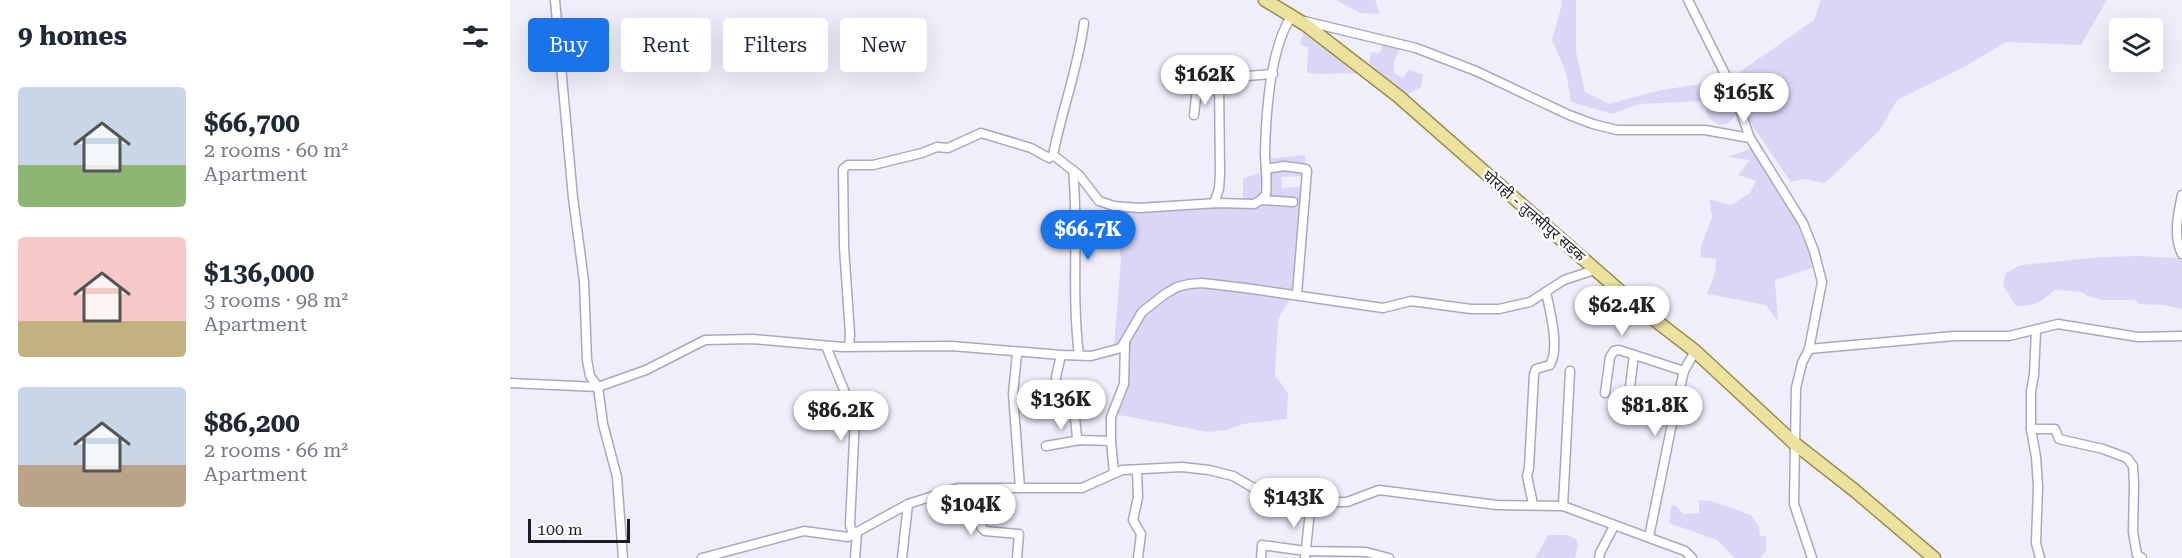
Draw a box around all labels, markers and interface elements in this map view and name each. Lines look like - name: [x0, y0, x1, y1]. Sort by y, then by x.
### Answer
- chip: Buy: [528, 18, 609, 72]
- chip: Rent: [621, 18, 711, 72]
- chip: Filters: [723, 18, 828, 72]
- chip: New: [840, 18, 927, 72]
- map controls: [2109, 18, 2163, 72]
- button: layers: [2109, 18, 2163, 72]
- icon: filters: [459, 20, 492, 53]
- text: 9 homes: [18, 21, 127, 51]
- pin: $162K: [1163, 55, 1247, 106]
- text: $162K: [1175, 62, 1235, 86]
- pin: $165K: [1702, 73, 1786, 124]
- text: $165K: [1714, 80, 1774, 104]
- text: $66,700: [204, 108, 300, 138]
- icon: home: [66, 111, 138, 183]
- text: 2 rooms · 60 m²: [204, 138, 348, 162]
- text: Apartment: [204, 162, 307, 186]
- street label: घोराही - तुलसीपुर सडक: [1478, 167, 1589, 266]
- pin: $66.7K: [1039, 210, 1137, 261]
- text: $66.7K: [1055, 217, 1121, 241]
- text: $136,000: [204, 258, 314, 288]
- icon: home: [66, 261, 138, 333]
- pin: $62.4K: [1573, 286, 1671, 337]
- text: 3 rooms · 98 m²: [204, 288, 348, 312]
- text: $62.4K: [1589, 293, 1655, 317]
- text: Apartment: [204, 312, 307, 336]
- pin: $136K: [1019, 380, 1103, 431]
- pin: $81.8K: [1606, 386, 1704, 437]
- text: $136K: [1031, 387, 1091, 411]
- pin: $86.2K: [792, 391, 890, 442]
- text: $81.8K: [1622, 393, 1688, 417]
- text: $86.2K: [808, 398, 874, 422]
- text: $86,200: [204, 408, 300, 438]
- icon: home: [66, 411, 138, 483]
- text: 2 rooms · 66 m²: [204, 438, 348, 462]
- text: Apartment: [204, 462, 307, 486]
- pin: $143K: [1252, 478, 1336, 529]
- pin: $104K: [929, 485, 1013, 536]
- text: $143K: [1264, 485, 1324, 509]
- text: $104K: [941, 492, 1001, 516]
- scale bar: [528, 516, 630, 544]
- text: 100 m: [537, 520, 583, 539]

